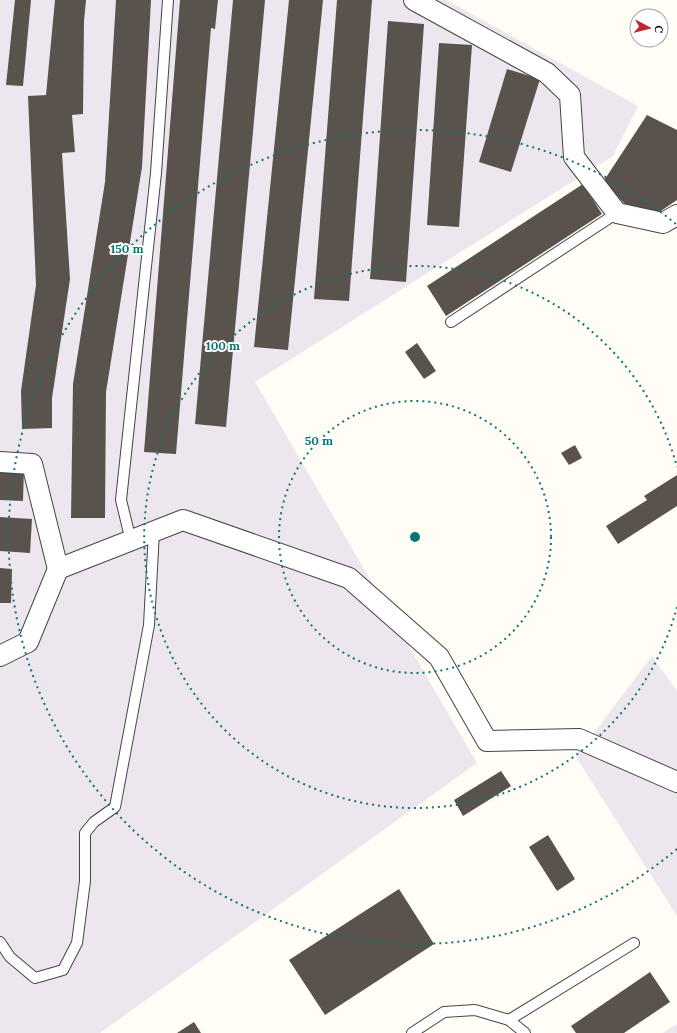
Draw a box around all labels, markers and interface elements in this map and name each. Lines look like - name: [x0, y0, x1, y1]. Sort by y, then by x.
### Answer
- north arrow: [629, 8, 669, 48]
- text: С: [651, 25, 666, 34]
- text: 150 m: [110, 241, 144, 256]
- text: 100 m: [206, 338, 240, 353]
- text: 50 m: [305, 433, 333, 448]
- centre of rings: [408, 530, 422, 544]

